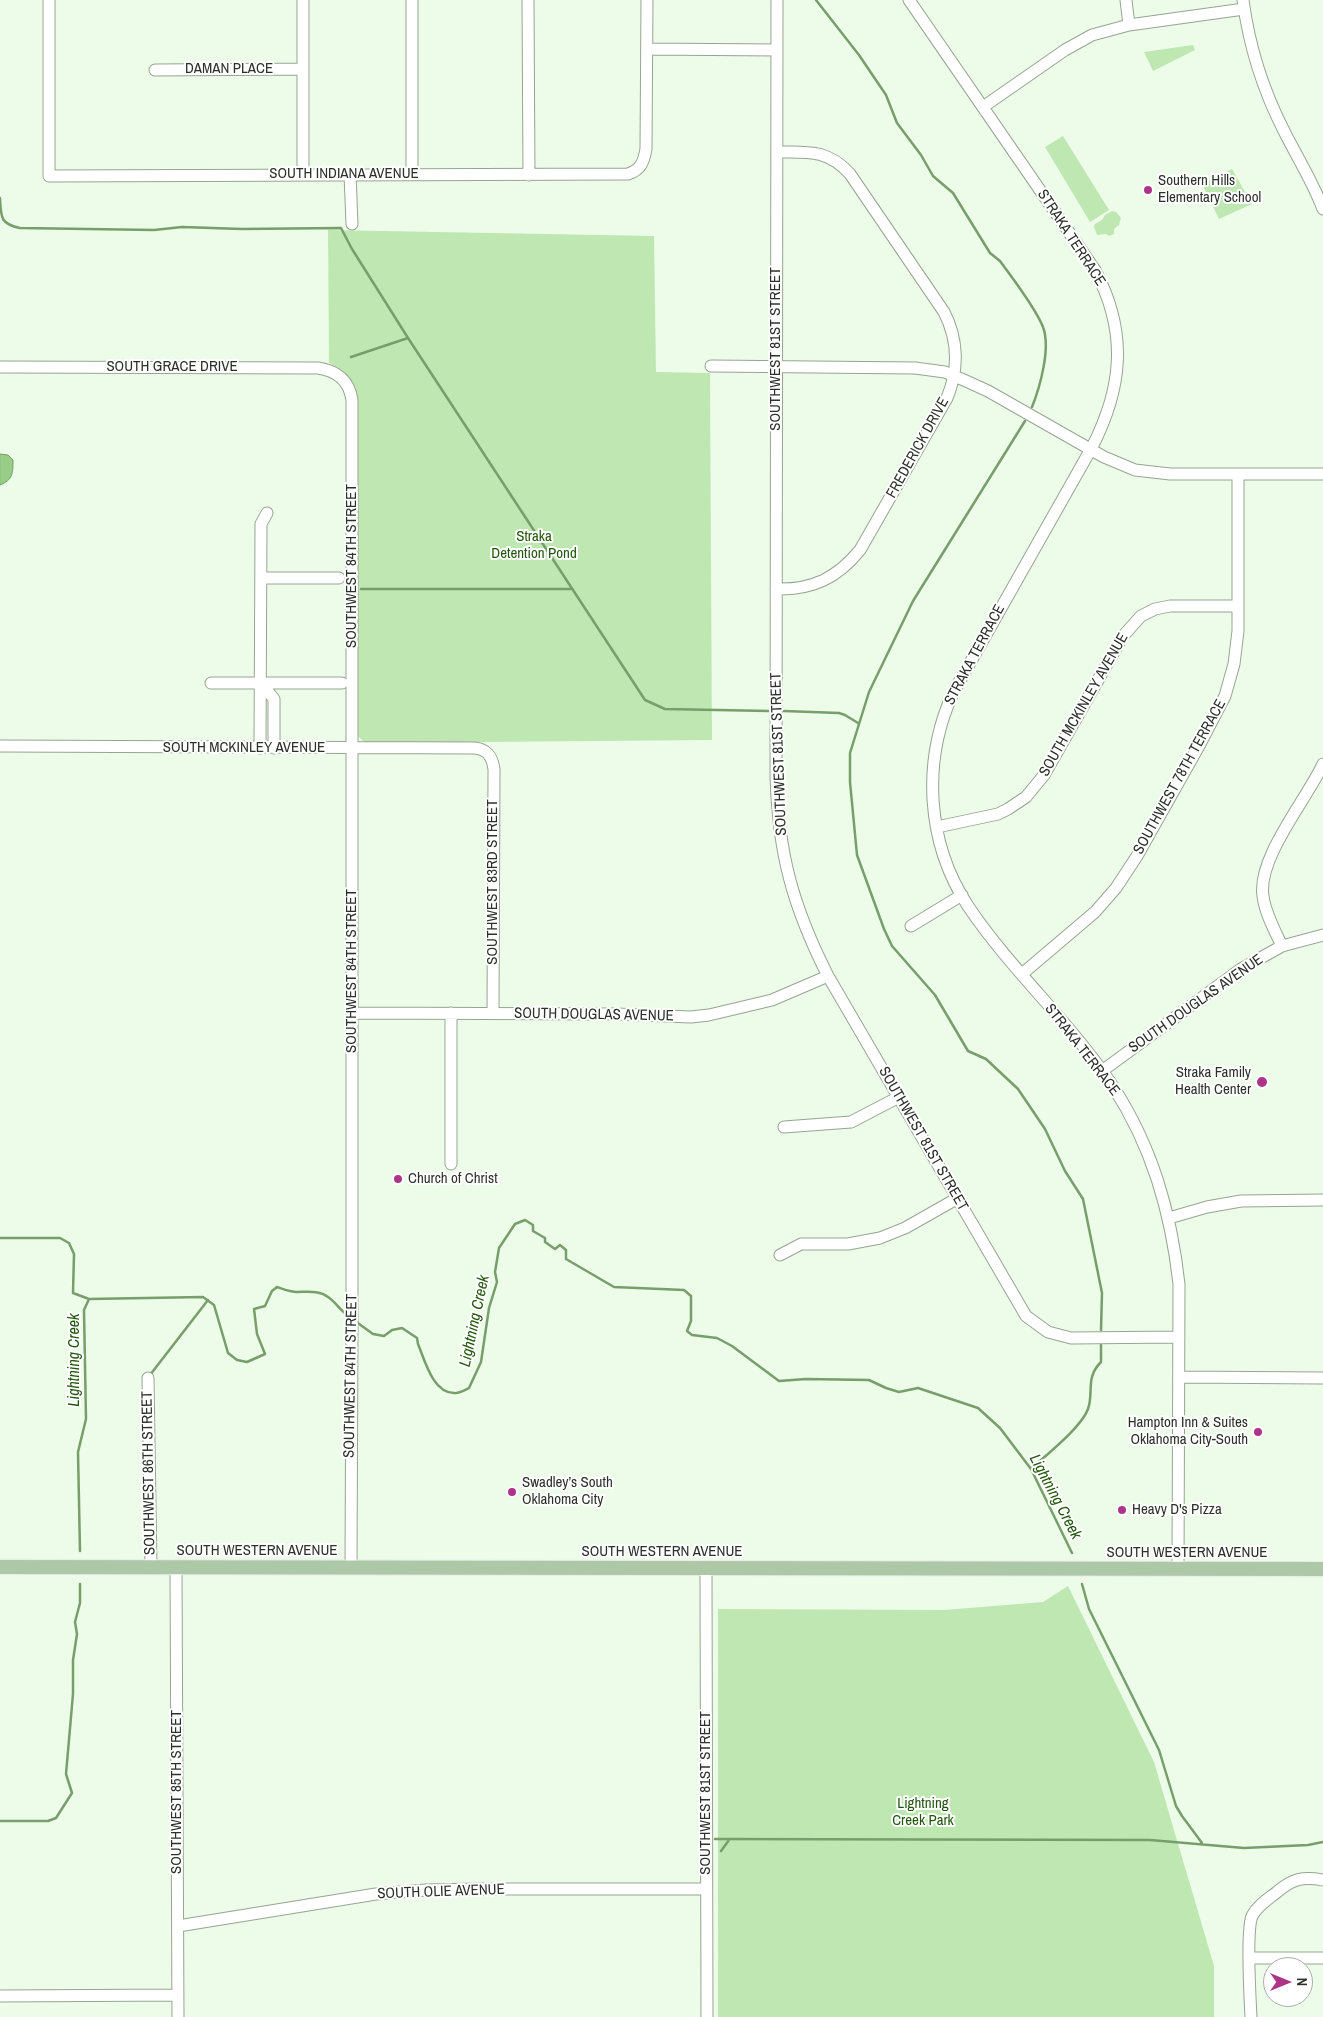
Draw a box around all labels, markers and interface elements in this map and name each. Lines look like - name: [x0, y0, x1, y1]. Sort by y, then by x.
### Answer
- street label: DAMAN PLACE: [185, 60, 273, 78]
- street label: SOUTH INDIANA AVENUE: [269, 165, 419, 183]
- place label: Southern Hills Elementary School: [1158, 172, 1261, 207]
- marker: Southern Hills Elementary School: [1142, 184, 1154, 196]
- street label: STRAKA TERRACE: [1033, 186, 1109, 290]
- street label: SOUTHWEST 81ST STREET: [767, 267, 785, 431]
- street label: SOUTH GRACE DRIVE: [106, 358, 238, 376]
- street label: FREDERICK DRIVE: [883, 395, 953, 501]
- street label: SOUTHWEST 84TH STREET: [343, 484, 361, 648]
- park label: Straka Detention Pond: [491, 528, 577, 563]
- street label: STRAKA TERRACE: [941, 602, 1009, 708]
- street label: SOUTH MCKINLEY AVENUE: [1036, 630, 1132, 780]
- street label: SOUTHWEST 81ST STREET: [767, 672, 791, 836]
- street label: SOUTHWEST 78TH TERRACE: [1130, 696, 1230, 858]
- street label: SOUTH MCKINLEY AVENUE: [163, 739, 325, 757]
- street label: SOUTHWEST 83RD STREET: [484, 799, 502, 965]
- street label: SOUTHWEST 84TH STREET: [343, 889, 361, 1053]
- street label: SOUTH DOUGLAS AVENUE: [1125, 951, 1267, 1057]
- street label: STRAKA TERRACE: [1041, 1001, 1123, 1099]
- street label: SOUTH DOUGLAS AVENUE: [514, 1005, 674, 1025]
- street label: SOUTHWEST 81ST STREET: [874, 1064, 972, 1214]
- place label: Straka Family Health Center: [1175, 1064, 1251, 1099]
- marker: Straka Family Health Center: [1255, 1075, 1269, 1089]
- place label: Church of Christ: [408, 1170, 498, 1188]
- marker: Church of Christ: [392, 1173, 404, 1185]
- water label: Lightning Creek: [456, 1273, 494, 1369]
- street label: SOUTHWEST 84TH STREET: [341, 1294, 361, 1458]
- water label: Lightning Creek: [65, 1313, 85, 1407]
- street label: SOUTHWEST 86TH STREET: [139, 1391, 159, 1555]
- place label: Hampton Inn & Suites Oklahoma City-South: [1128, 1414, 1248, 1449]
- marker: Hampton Inn & Suites Oklahoma City-South: [1252, 1426, 1264, 1438]
- water label: Lightning Creek: [1025, 1451, 1085, 1543]
- place label: Swadley’s South Oklahoma City: [522, 1474, 613, 1509]
- marker: Swadley’s South Oklahoma City: [506, 1486, 518, 1498]
- place label: Heavy D's Pizza: [1132, 1501, 1222, 1519]
- marker: Heavy D's Pizza: [1116, 1504, 1128, 1516]
- street label: SOUTH WESTERN AVENUE: [176, 1542, 338, 1560]
- street label: SOUTH WESTERN AVENUE: [581, 1543, 743, 1561]
- street label: SOUTH WESTERN AVENUE: [1106, 1544, 1268, 1562]
- street label: SOUTHWEST 85TH STREET: [168, 1710, 186, 1874]
- street label: SOUTHWEST 81ST STREET: [697, 1711, 715, 1875]
- park label: Lightning Creek Park: [892, 1795, 954, 1830]
- street label: SOUTH OLIE AVENUE: [377, 1881, 505, 1903]
- north arrow: [1263, 1957, 1313, 2007]
- text: N: [1293, 1978, 1311, 1986]

